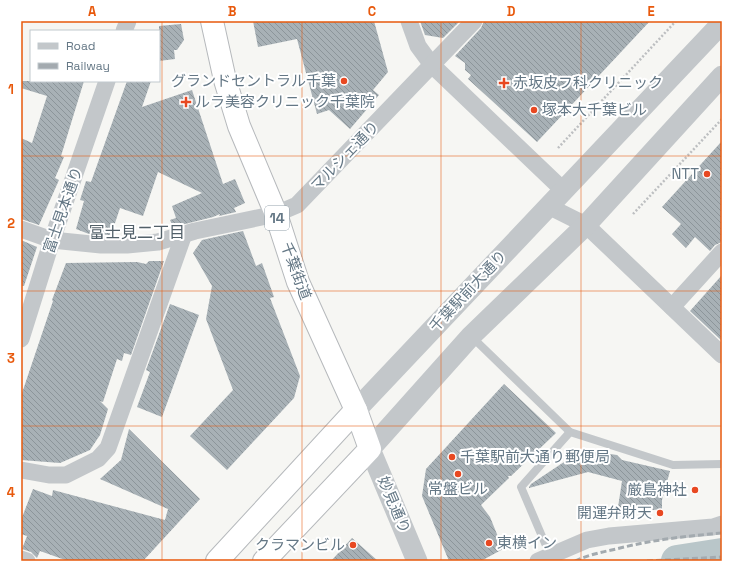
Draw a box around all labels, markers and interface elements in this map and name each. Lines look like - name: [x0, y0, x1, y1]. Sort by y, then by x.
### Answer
- text: A: [88, 3, 97, 20]
- text: B: [228, 3, 237, 20]
- text: C: [368, 3, 376, 20]
- text: D: [507, 3, 516, 20]
- text: E: [647, 3, 655, 20]
- legend: [30, 30, 160, 82]
- text: Road: [66, 38, 95, 54]
- text: Railway: [66, 58, 110, 74]
- place label: グランドセントラル千葉: [171, 71, 336, 90]
- place label: 赤坂皮フ科クリニック: [513, 73, 663, 92]
- marker: グランドセントラル千葉: [339, 76, 349, 86]
- marker: 赤坂皮フ科クリニック: [498, 77, 510, 89]
- text: 1: [8, 81, 14, 98]
- place label: ルラ美容クリニック千葉院: [195, 92, 375, 111]
- marker: ルラ美容クリニック千葉院: [180, 96, 192, 108]
- place label: 塚本大千葉ビル: [542, 100, 647, 119]
- marker: 塚本大千葉ビル: [529, 105, 539, 115]
- street label: マルシェ通り: [307, 117, 383, 195]
- street label: 富士見本通り: [39, 164, 86, 255]
- place label: NTT: [671, 164, 699, 183]
- marker: NTT: [702, 169, 712, 179]
- road number: 14: [265, 206, 289, 230]
- text: 2: [7, 215, 15, 232]
- district label: 富士見二丁目: [89, 222, 185, 243]
- street label: 千葉街道: [277, 239, 316, 302]
- street label: 千葉駅前大通り: [425, 246, 510, 336]
- text: 3: [7, 350, 15, 367]
- place label: 千葉駅前大通り郵便局: [460, 447, 610, 466]
- marker: 千葉駅前大通り郵便局: [447, 452, 457, 462]
- marker: 常盤ビル: [453, 469, 463, 479]
- street label: 妙見通り: [374, 473, 415, 536]
- place label: 常盤ビル: [428, 479, 488, 498]
- place label: 厳島神社: [627, 480, 687, 499]
- text: 4: [7, 484, 15, 501]
- marker: 厳島神社: [690, 485, 700, 495]
- place label: 開運弁財天: [577, 503, 652, 522]
- marker: 開運弁財天: [655, 508, 665, 518]
- place label: 東横イン: [497, 533, 557, 552]
- place label: クラマンビル: [255, 535, 345, 554]
- marker: 東横イン: [484, 538, 494, 548]
- marker: クラマンビル: [348, 540, 358, 550]

